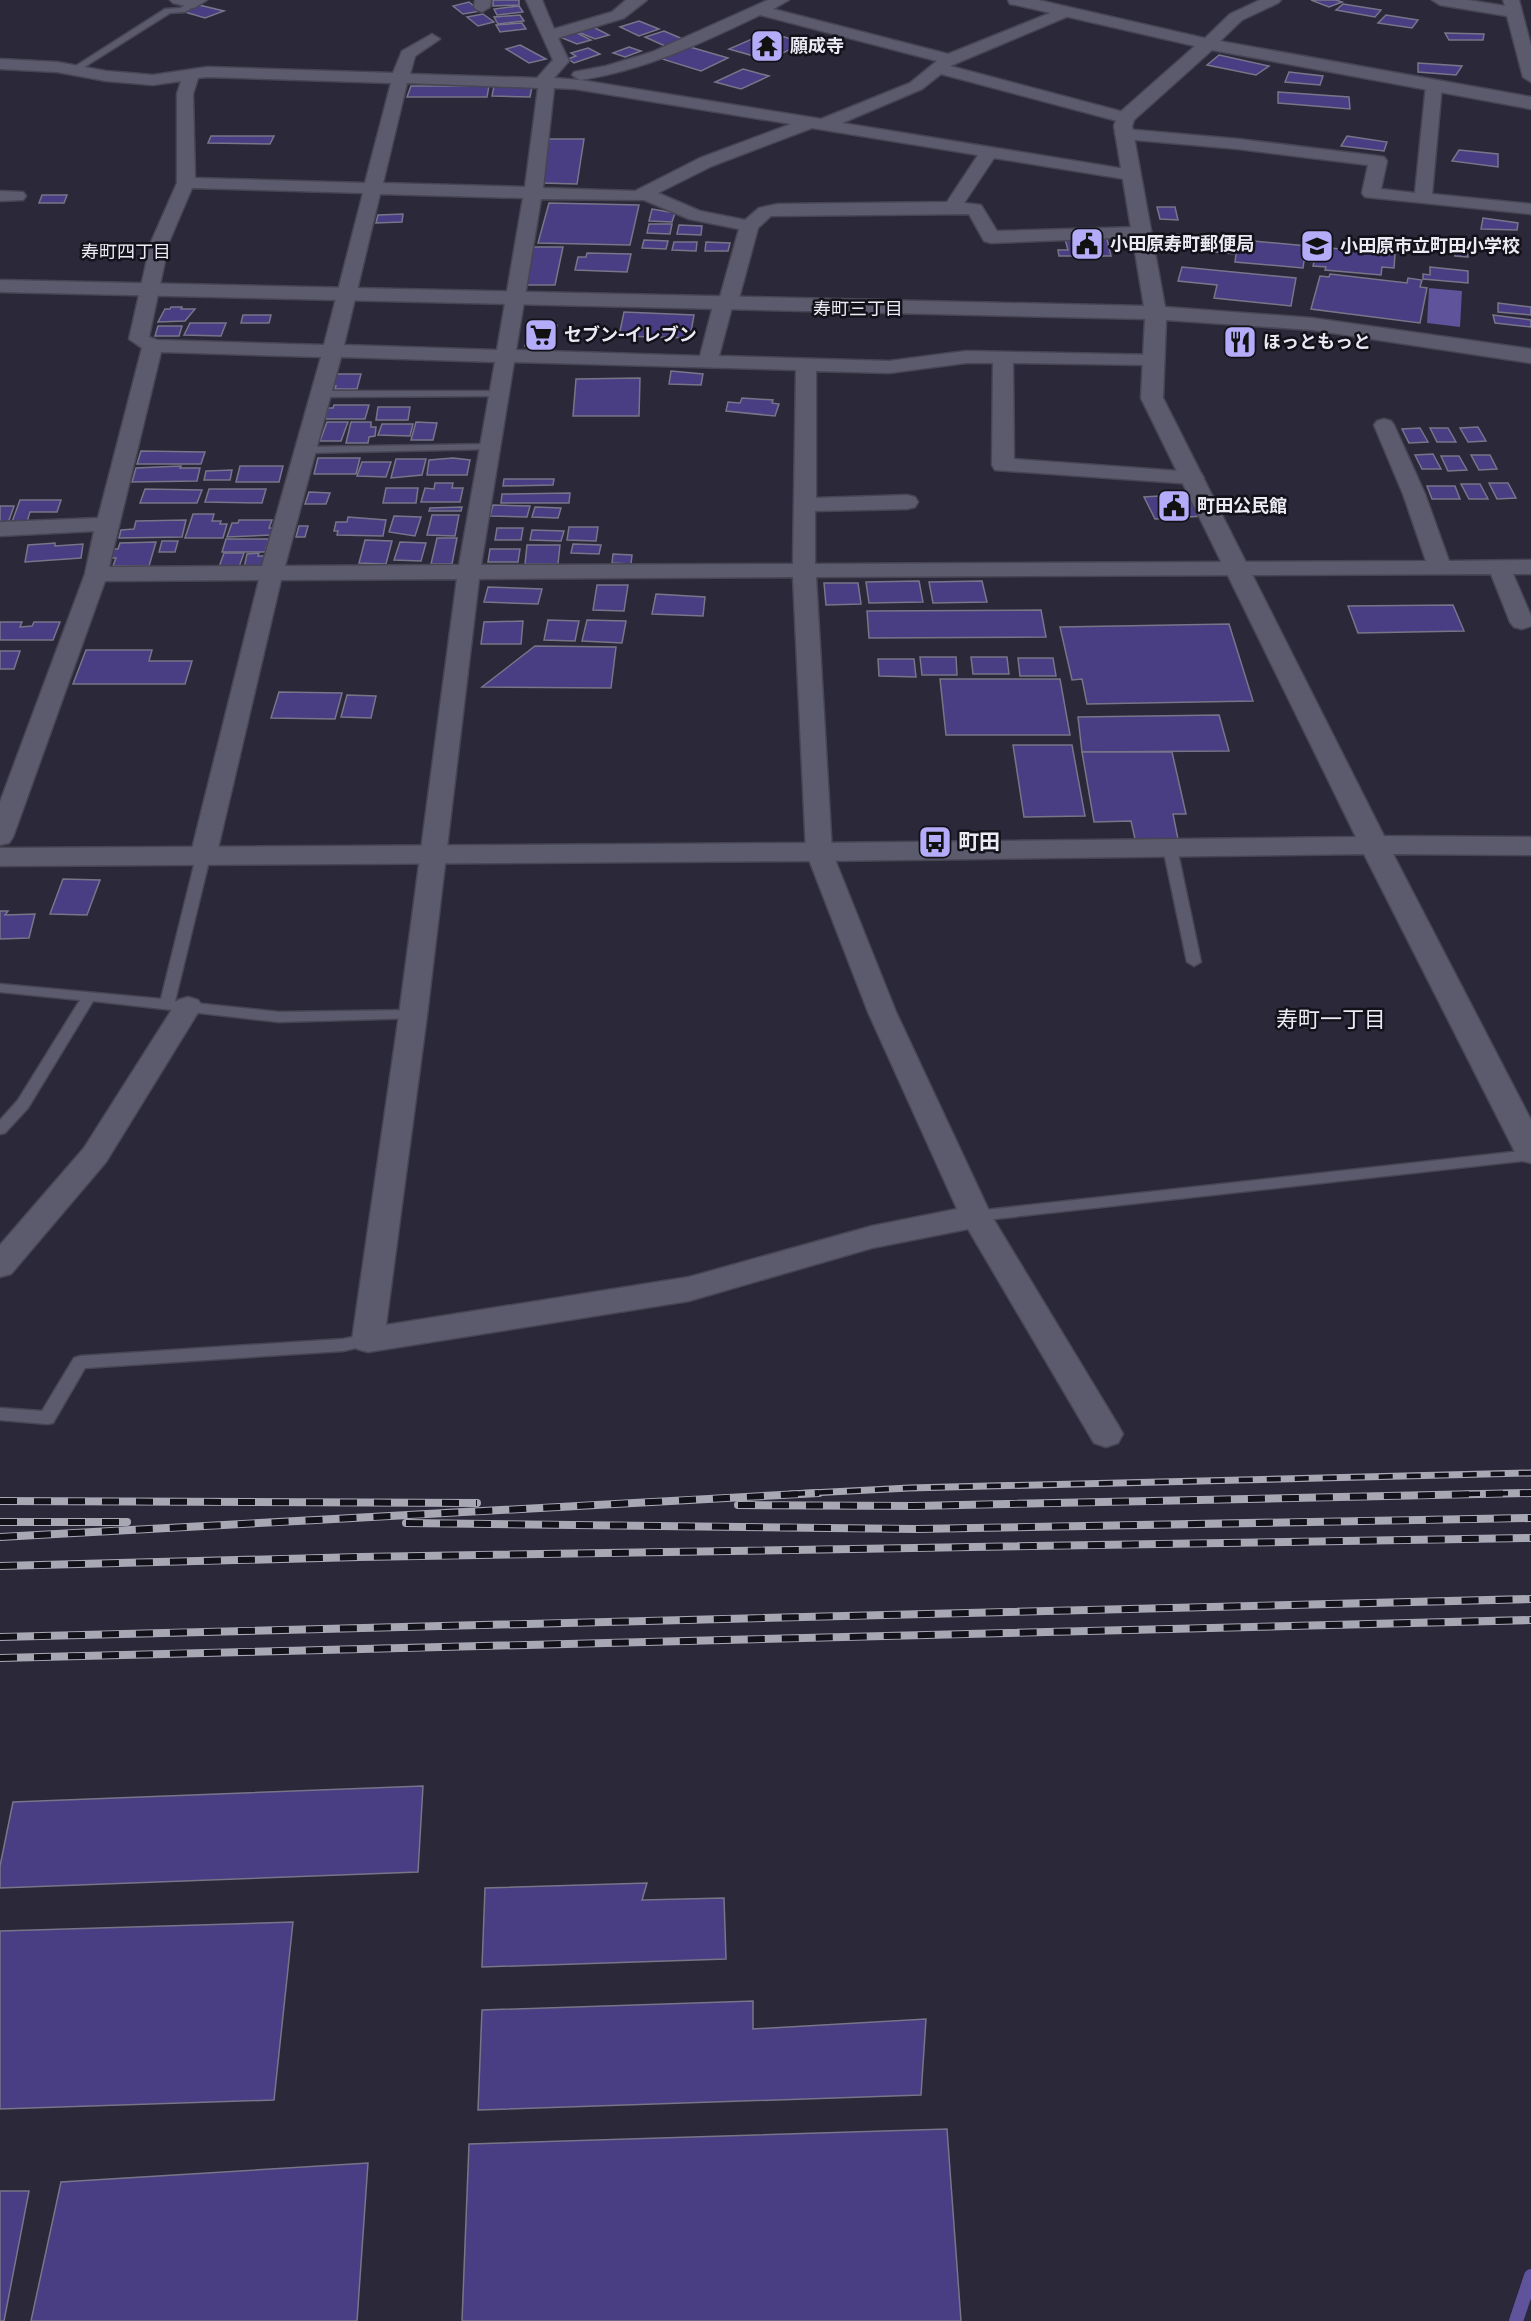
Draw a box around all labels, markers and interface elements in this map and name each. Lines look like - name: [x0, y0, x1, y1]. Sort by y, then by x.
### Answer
- temple icon: 願成寺: [749, 28, 785, 64]
- place label: 願成寺: [790, 35, 844, 57]
- public building icon: 小田原寿町郵便局: [1069, 226, 1105, 262]
- school or university icon: 小田原市立町田小学校: [1299, 228, 1335, 264]
- place label: 小田原寿町郵便局: [1110, 233, 1254, 255]
- place label: 小田原市立町田小学校: [1340, 235, 1520, 257]
- district label: 寿町四丁目: [81, 241, 171, 263]
- district label: 寿町三丁目: [813, 298, 903, 320]
- supermarket icon: セブン-イレブン: [523, 317, 559, 353]
- place label: セブン-イレブン: [564, 324, 697, 346]
- restaurant icon: ほっともっと: [1222, 324, 1258, 360]
- place label: ほっともっと: [1263, 331, 1371, 353]
- public building icon: 町田公民館: [1156, 488, 1192, 524]
- place label: 町田公民館: [1197, 495, 1287, 517]
- bus stop icon: 町田: [917, 824, 953, 860]
- place label: 町田: [958, 829, 1000, 855]
- district label: 寿町一丁目: [1276, 1006, 1386, 1033]

